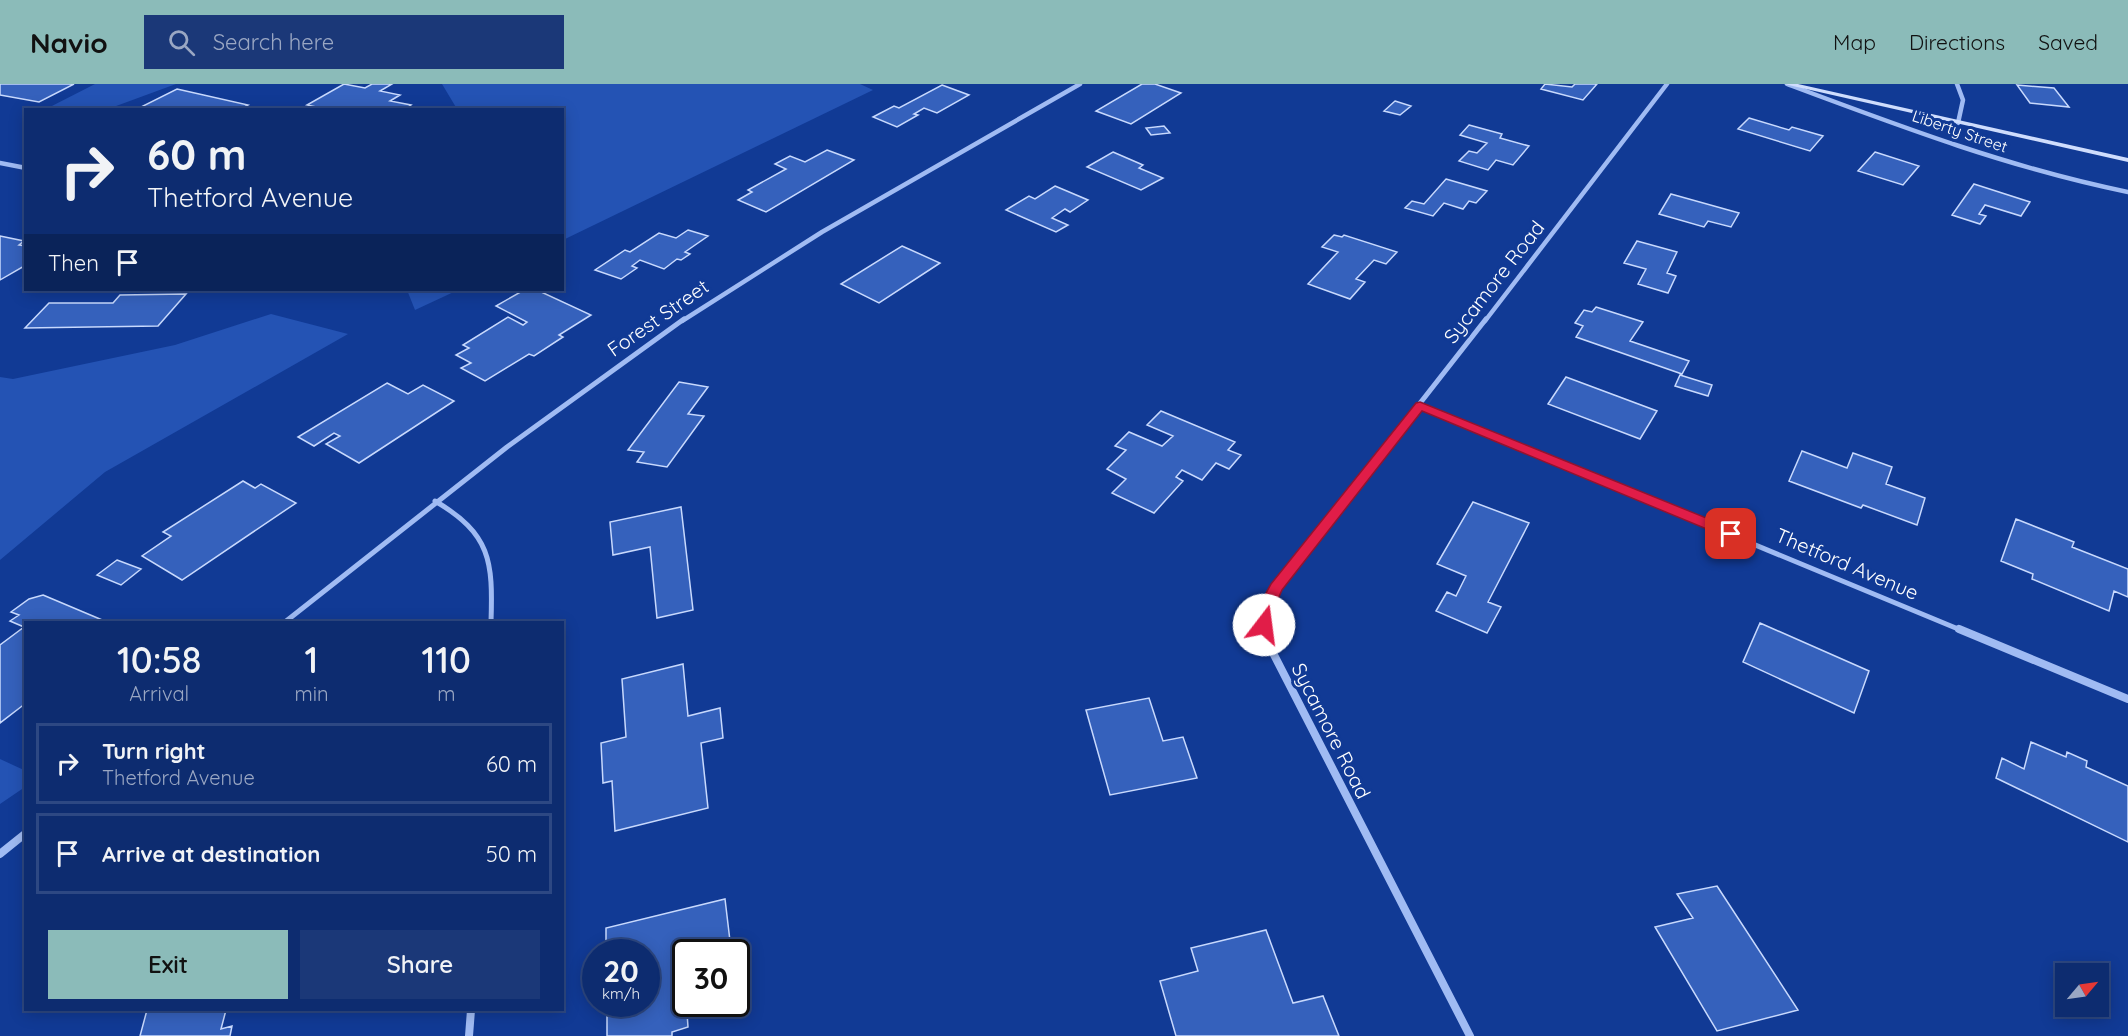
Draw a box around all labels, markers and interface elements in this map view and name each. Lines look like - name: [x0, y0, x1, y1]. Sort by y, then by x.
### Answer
- search box: [144, 15, 564, 69]
- text: Navio: [30, 25, 108, 60]
- icon: search: [165, 26, 198, 59]
- text: Search here: [213, 28, 334, 56]
- text: Map: [1833, 29, 1876, 55]
- text: Directions: [1909, 29, 2005, 55]
- text: Saved: [2038, 29, 2098, 55]
- street label: Liberty Street: [1910, 105, 2010, 157]
- text: 60 m: [147, 128, 247, 181]
- icon: right: [48, 132, 126, 210]
- text: Thetford Avenue: [147, 180, 353, 214]
- street label: Sycamore Road: [1438, 215, 1549, 348]
- icon: arrive: [111, 246, 144, 279]
- text: Then: [48, 249, 99, 277]
- street label: Forest Street: [602, 273, 713, 362]
- pin: [1705, 508, 1756, 559]
- icon: arrive: [1714, 517, 1747, 550]
- street label: Thetford Avenue: [1772, 522, 1922, 605]
- position arrow: [1232, 593, 1296, 657]
- text: 10:58: [117, 637, 201, 682]
- text: 1: [305, 637, 318, 682]
- text: 110: [422, 637, 471, 682]
- street label: Sycamore Road: [1286, 659, 1376, 803]
- text: Arrival: [129, 681, 189, 706]
- text: min: [294, 681, 329, 706]
- text: m: [437, 681, 455, 706]
- text: Turn right: [102, 737, 206, 765]
- icon: right: [51, 747, 84, 780]
- text: 60 m: [486, 750, 537, 778]
- text: Thetford Avenue: [102, 765, 255, 790]
- icon: arrive: [51, 837, 84, 870]
- text: Arrive at destination: [102, 840, 320, 868]
- text: 50 m: [486, 840, 537, 868]
- button: Exit: [48, 930, 288, 999]
- button: Share: [300, 930, 540, 999]
- speed limit sign: 30: [672, 939, 750, 1017]
- text: 20: [603, 952, 639, 990]
- north arrow: [2055, 963, 2109, 1017]
- map controls: [2055, 963, 2109, 1017]
- text: km/h: [602, 984, 640, 1003]

